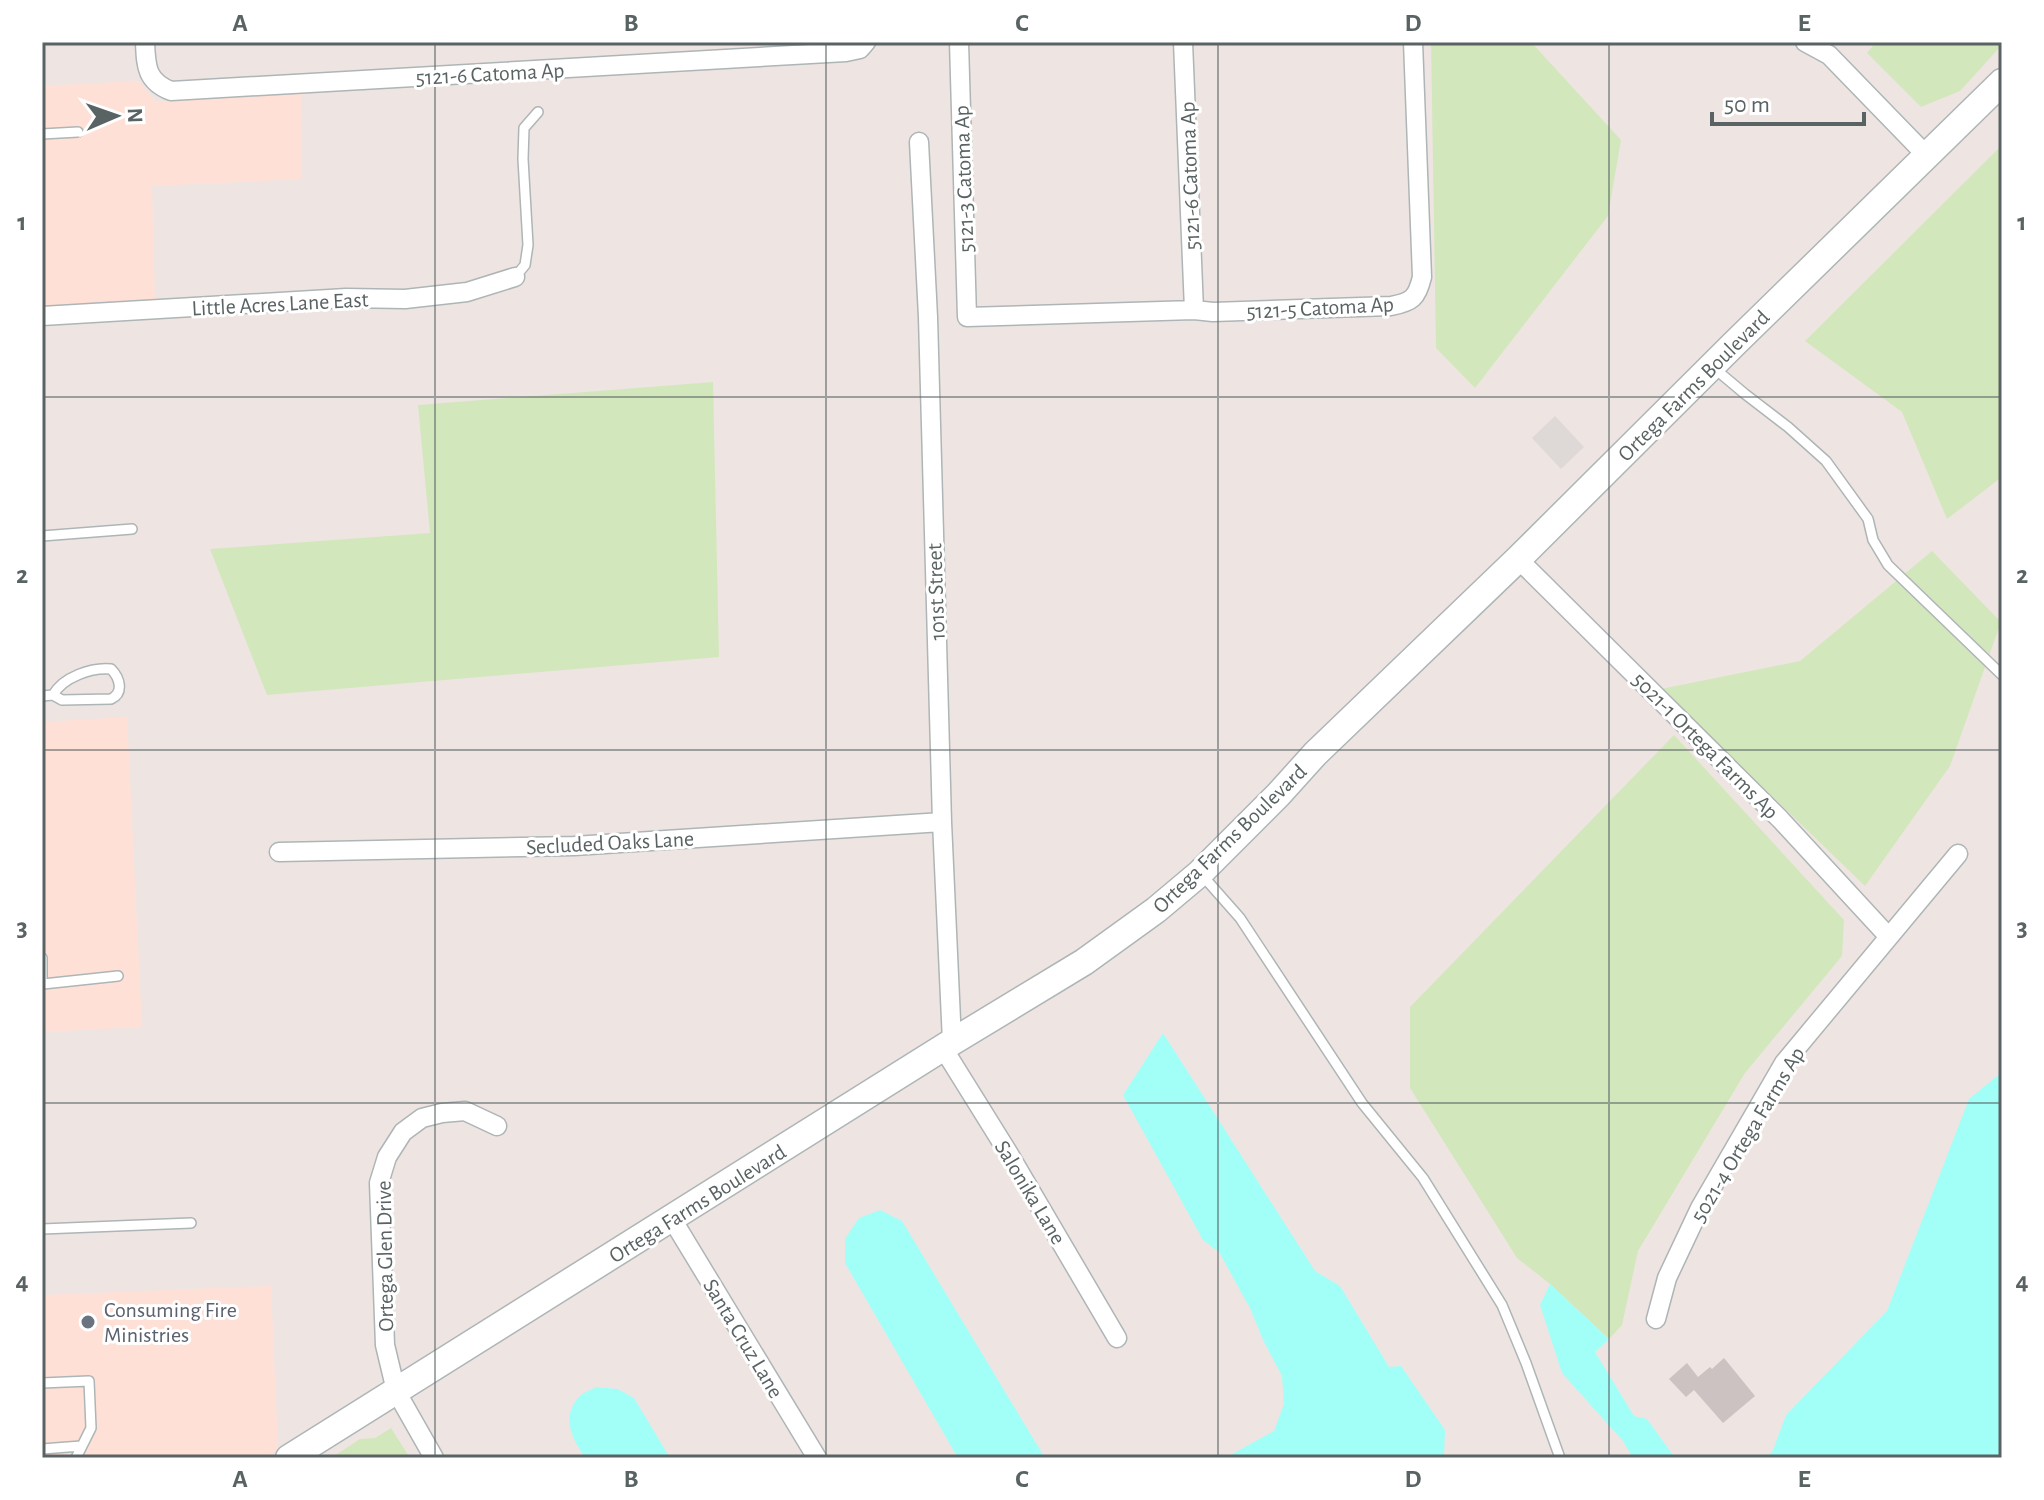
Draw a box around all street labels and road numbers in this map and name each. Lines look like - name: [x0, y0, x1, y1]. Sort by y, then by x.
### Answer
- street label: 5121-6 Catoma Ap: [415, 59, 565, 89]
- street label: 5121-6 Catoma Ap: [1176, 101, 1204, 251]
- street label: 5121-3 Catoma Ap: [950, 105, 978, 253]
- street label: Little Acres Lane East: [191, 288, 369, 320]
- street label: 5121-5 Catoma Ap: [1246, 293, 1394, 323]
- street label: Ortega Farms Boulevard: [1614, 306, 1774, 466]
- street label: 101st Street: [923, 543, 949, 641]
- street label: 5021-1 Ortega Farms Ap: [1628, 668, 1783, 823]
- street label: Ortega Farms Boulevard: [1149, 760, 1311, 917]
- street label: Secluded Oaks Lane: [525, 828, 695, 858]
- street label: 5021-4 Ortega Farms Ap: [1687, 1043, 1809, 1226]
- street label: Salonika Lane: [991, 1137, 1070, 1248]
- street label: Ortega Farms Boulevard: [605, 1141, 790, 1267]
- street label: Ortega Glen Drive: [373, 1180, 397, 1332]
- street label: Santa Cruz Lane: [699, 1275, 787, 1402]

